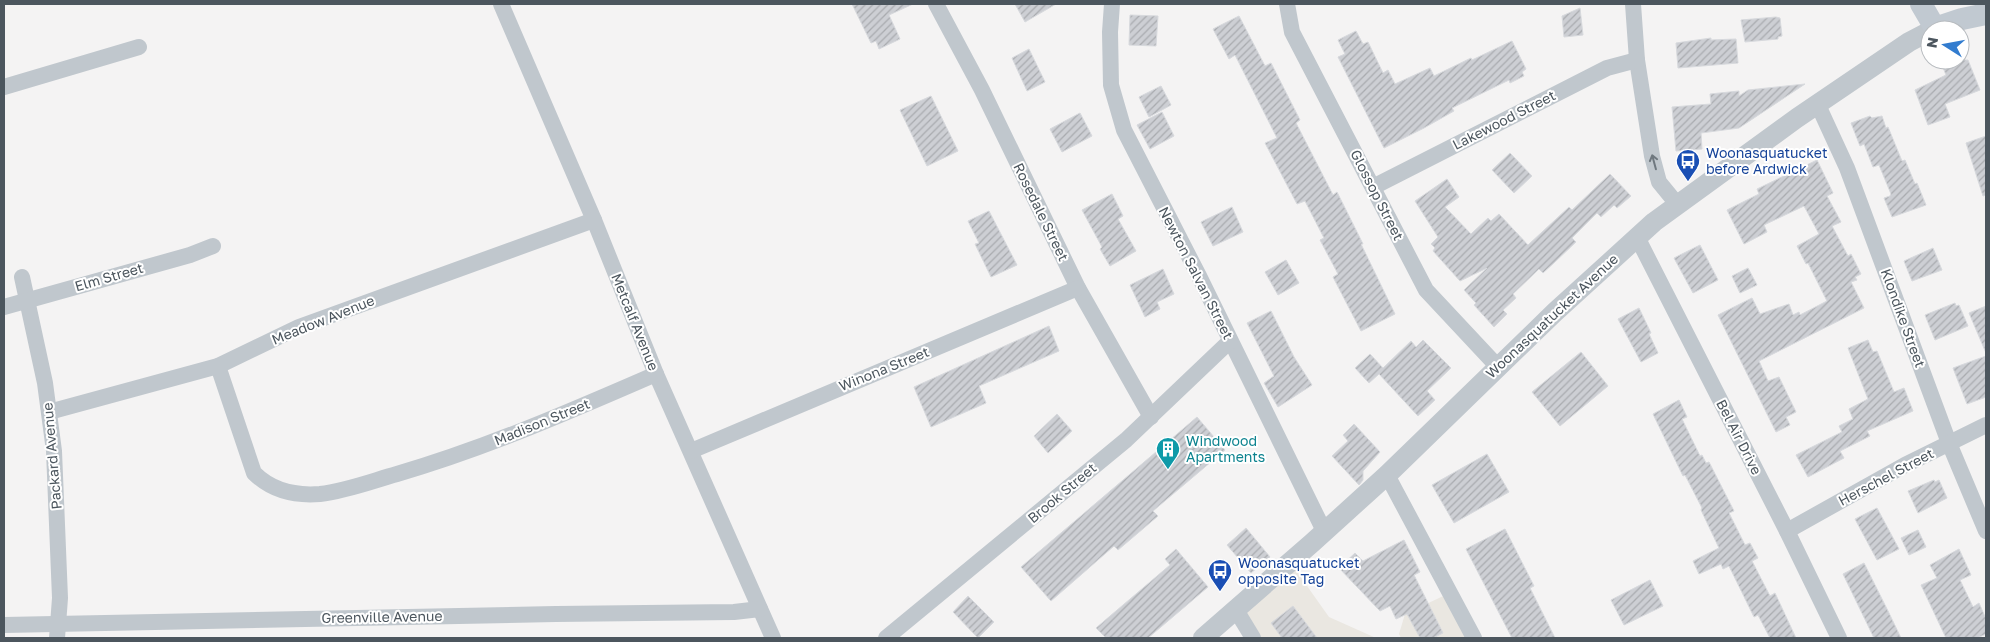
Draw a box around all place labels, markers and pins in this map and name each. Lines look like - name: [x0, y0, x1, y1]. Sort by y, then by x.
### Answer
- place label: Woonasquatucket before Ardwick: [1706, 144, 1828, 177]
- bus stop icon: Woonasquatucket before Ardwick: [1675, 148, 1701, 182]
- place label: Windwood Apartments: [1186, 432, 1265, 465]
- building icon: Windwood Apartments: [1155, 436, 1181, 470]
- place label: Woonasquatucket opposite Tag: [1238, 554, 1360, 587]
- bus stop icon: Woonasquatucket opposite Tag: [1207, 558, 1233, 592]

